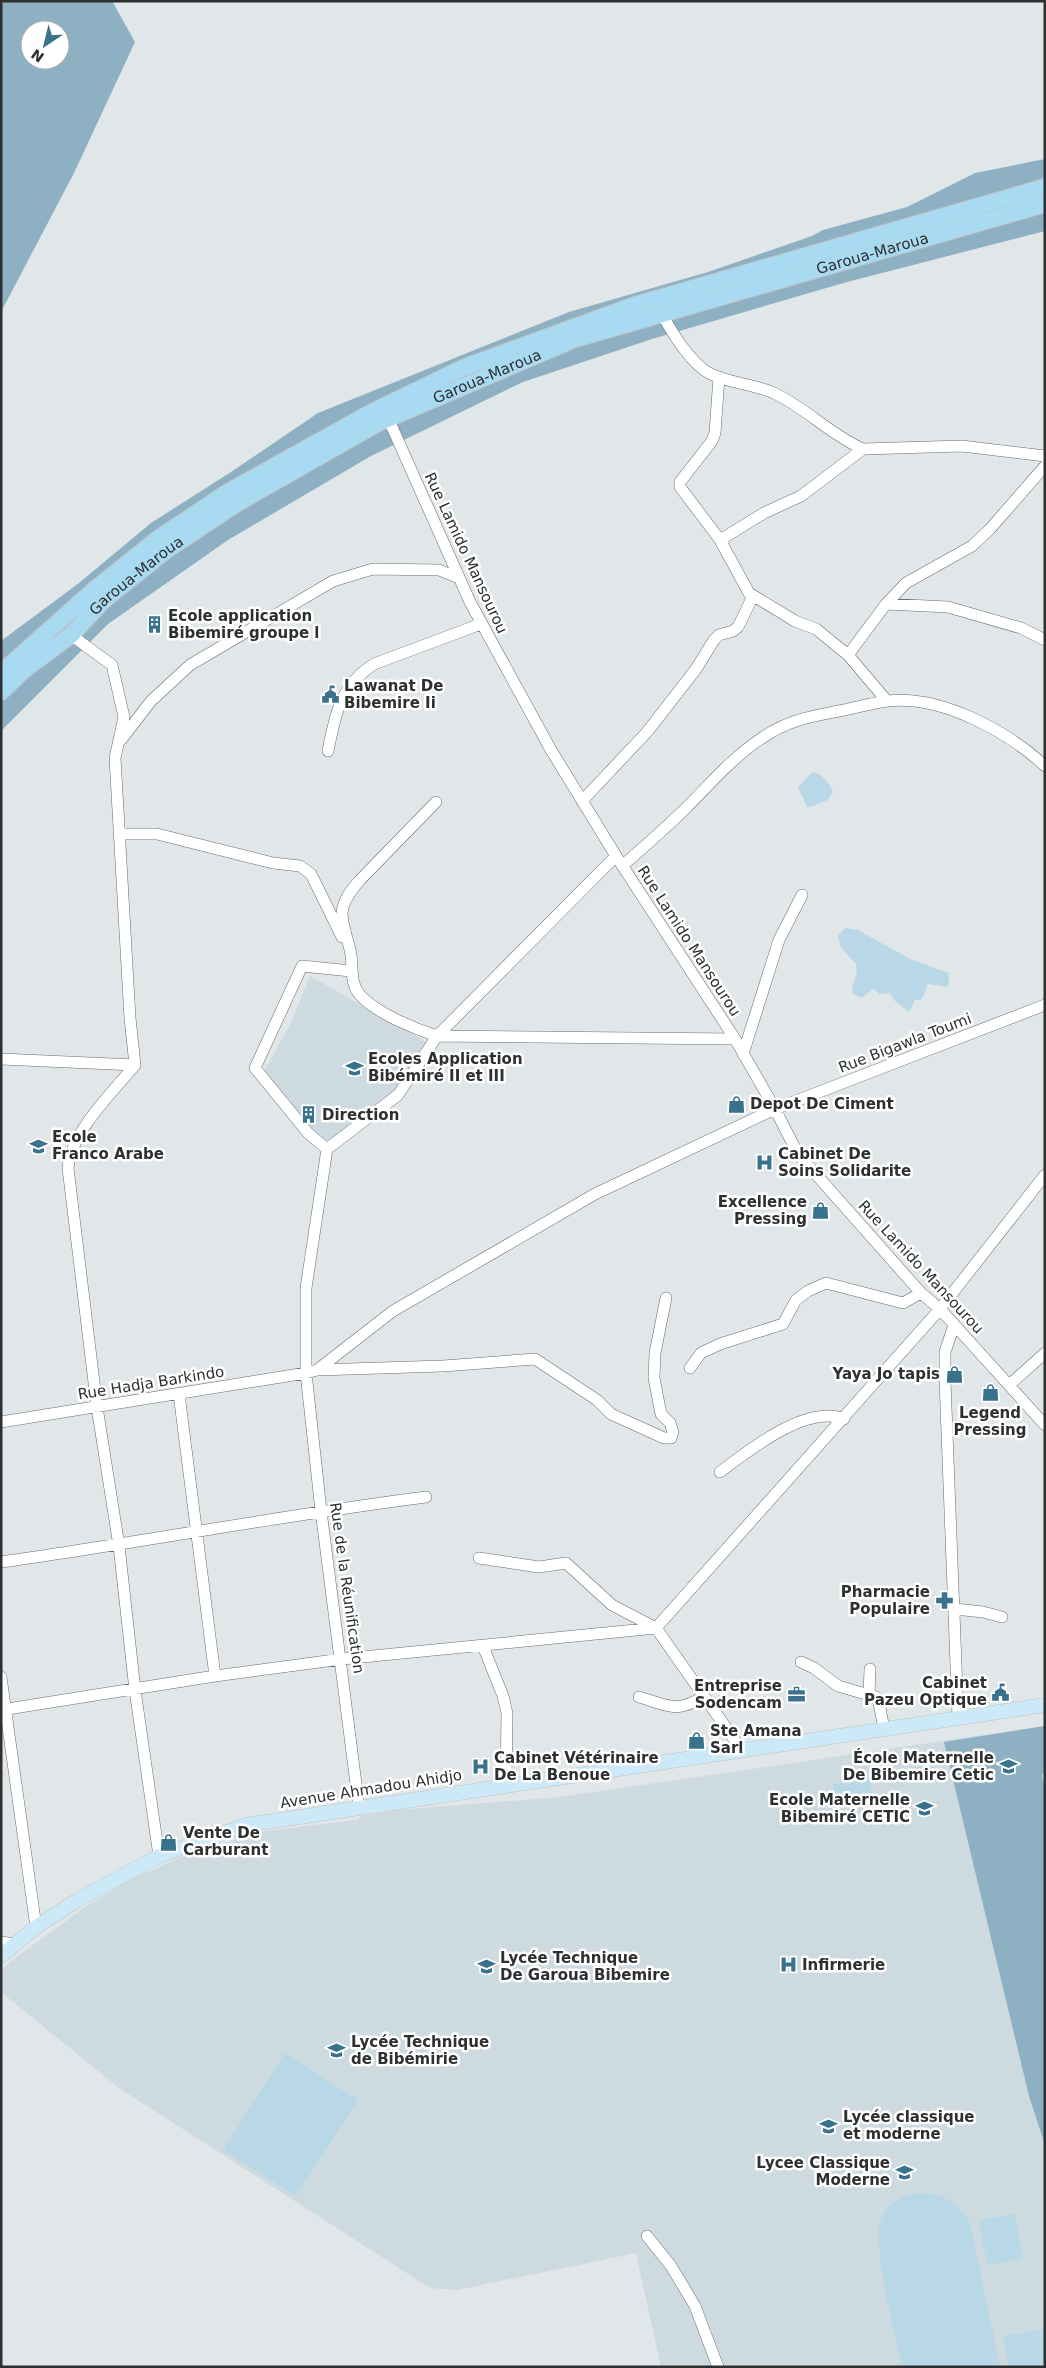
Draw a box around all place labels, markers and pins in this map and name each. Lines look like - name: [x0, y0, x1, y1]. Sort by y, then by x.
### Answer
- place label: Ecole application Bibemiré groupe l: [168, 607, 319, 642]
- building icon: Ecole application Bibemiré groupe l: [144, 615, 164, 635]
- place label: Lawanat De Bibemire Ii: [344, 677, 443, 712]
- public building icon: Lawanat De Bibemire Ii: [320, 685, 340, 705]
- place label: Ecoles Application Bibémiré II et III: [368, 1050, 523, 1085]
- school or university icon: Ecoles Application Bibémiré II et III: [344, 1058, 364, 1078]
- shop icon: Depot De Ciment: [726, 1094, 746, 1114]
- place label: Depot De Ciment: [750, 1095, 894, 1113]
- building icon: Direction: [298, 1105, 318, 1125]
- place label: Direction: [322, 1106, 399, 1124]
- place label: Ecole Franco Arabe: [52, 1128, 164, 1163]
- school or university icon: Ecole Franco Arabe: [28, 1136, 48, 1156]
- place label: Cabinet De Soins Solidarite: [778, 1145, 911, 1180]
- hospital icon: Cabinet De Soins Solidarite: [754, 1153, 774, 1173]
- place label: Excellence Pressing: [718, 1193, 807, 1228]
- shop icon: Excellence Pressing: [811, 1201, 831, 1221]
- shop icon: Yaya Jo tapis: [944, 1364, 964, 1384]
- place label: Yaya Jo tapis: [832, 1365, 940, 1383]
- shop icon: Legend Pressing: [980, 1382, 1000, 1402]
- place label: Legend Pressing: [954, 1404, 1026, 1439]
- place label: Pharmacie Populaire: [841, 1583, 930, 1618]
- pharmacy icon: Pharmacie Populaire: [934, 1591, 954, 1611]
- place label: Cabinet Pazeu Optique: [864, 1674, 987, 1709]
- place label: Entreprise Sodencam: [694, 1677, 782, 1712]
- public building icon: Cabinet Pazeu Optique: [991, 1682, 1011, 1702]
- office icon: Entreprise Sodencam: [786, 1685, 806, 1705]
- place label: Ste Amana Sarl: [710, 1722, 802, 1757]
- shop icon: Ste Amana Sarl: [686, 1730, 706, 1750]
- place label: École Maternelle De Bibemire Cetic: [843, 1748, 994, 1784]
- place label: Cabinet Vétérinaire De La Benoue: [494, 1749, 659, 1784]
- hospital icon: Cabinet Vétérinaire De La Benoue: [470, 1757, 490, 1777]
- school or university icon: École Maternelle De Bibemire Cetic: [998, 1757, 1018, 1777]
- place label: Ecole Maternelle Bibemiré CETIC: [769, 1791, 910, 1826]
- school or university icon: Ecole Maternelle Bibemiré CETIC: [914, 1799, 934, 1819]
- place label: Vente De Carburant: [183, 1824, 268, 1859]
- shop icon: Vente De Carburant: [159, 1832, 179, 1852]
- place label: Lycée Technique De Garoua Bibemire: [500, 1949, 670, 1984]
- hospital icon: Infirmerie: [778, 1955, 798, 1975]
- place label: Infirmerie: [802, 1956, 885, 1974]
- school or university icon: Lycée Technique De Garoua Bibemire: [476, 1957, 496, 1977]
- place label: Lycée Technique de Bibémirie: [351, 2033, 489, 2068]
- school or university icon: Lycée Technique de Bibémirie: [327, 2041, 347, 2061]
- place label: Lycée classique et moderne: [843, 2108, 975, 2143]
- school or university icon: Lycée classique et moderne: [819, 2116, 839, 2136]
- place label: Lycee Classique Moderne: [756, 2154, 890, 2189]
- school or university icon: Lycee Classique Moderne: [894, 2162, 914, 2182]

